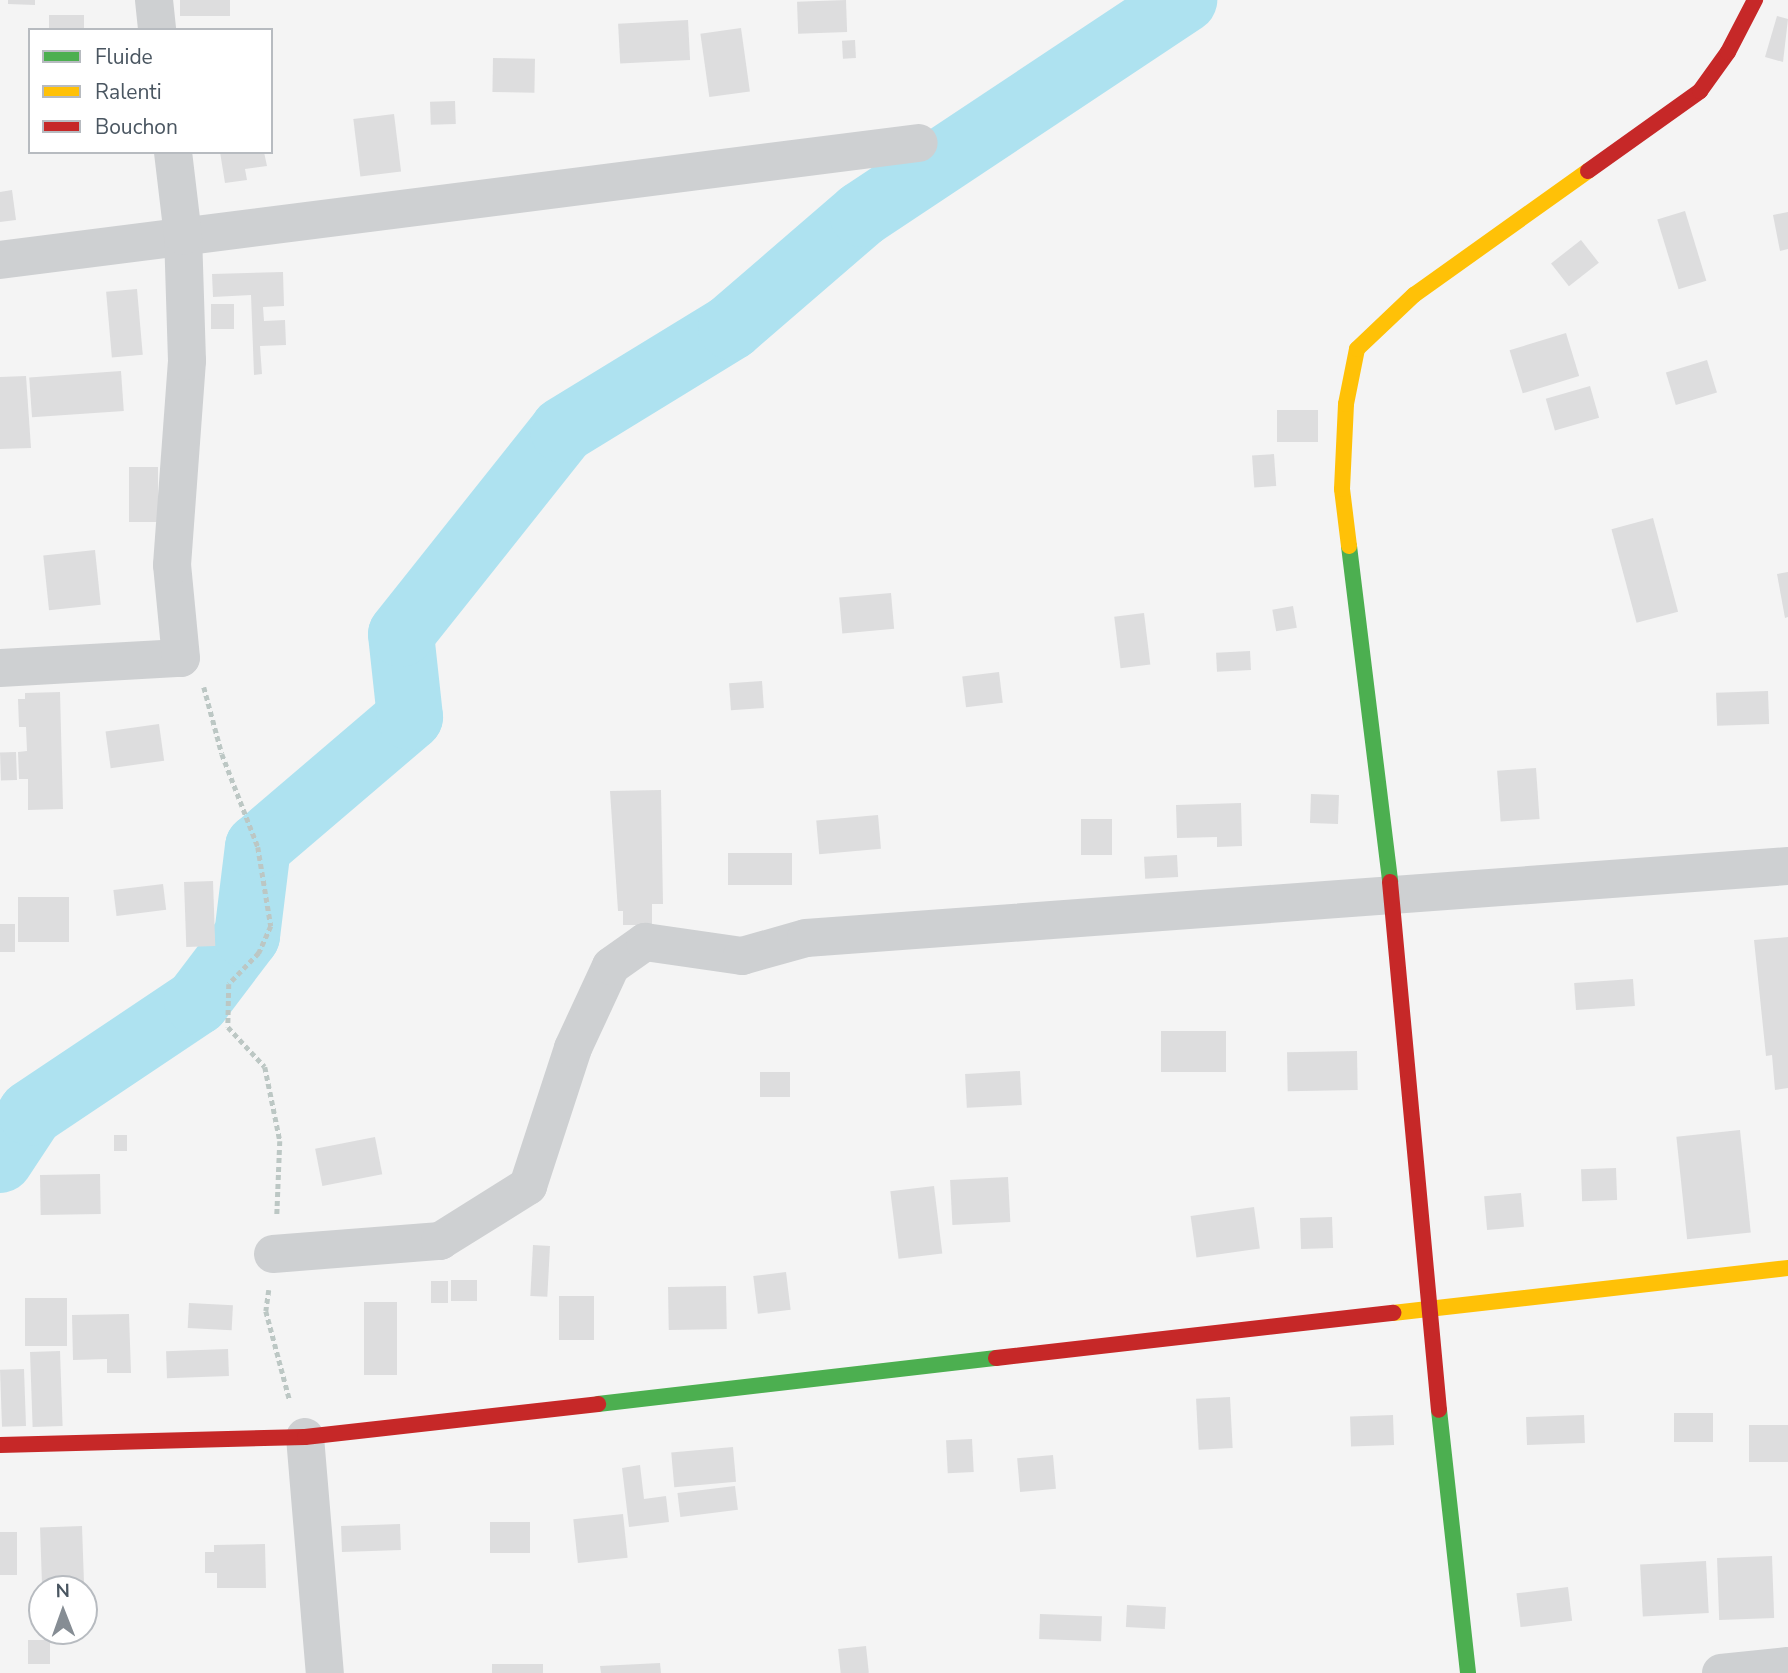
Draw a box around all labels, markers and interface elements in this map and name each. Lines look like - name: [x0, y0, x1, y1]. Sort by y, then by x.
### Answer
- legend: [28, 28, 273, 154]
- text: Fluide: [95, 43, 153, 71]
- text: Ralenti: [95, 78, 162, 106]
- text: Bouchon: [95, 113, 178, 141]
- north arrow: [28, 1575, 98, 1645]
- text: N: [55, 1578, 70, 1604]

